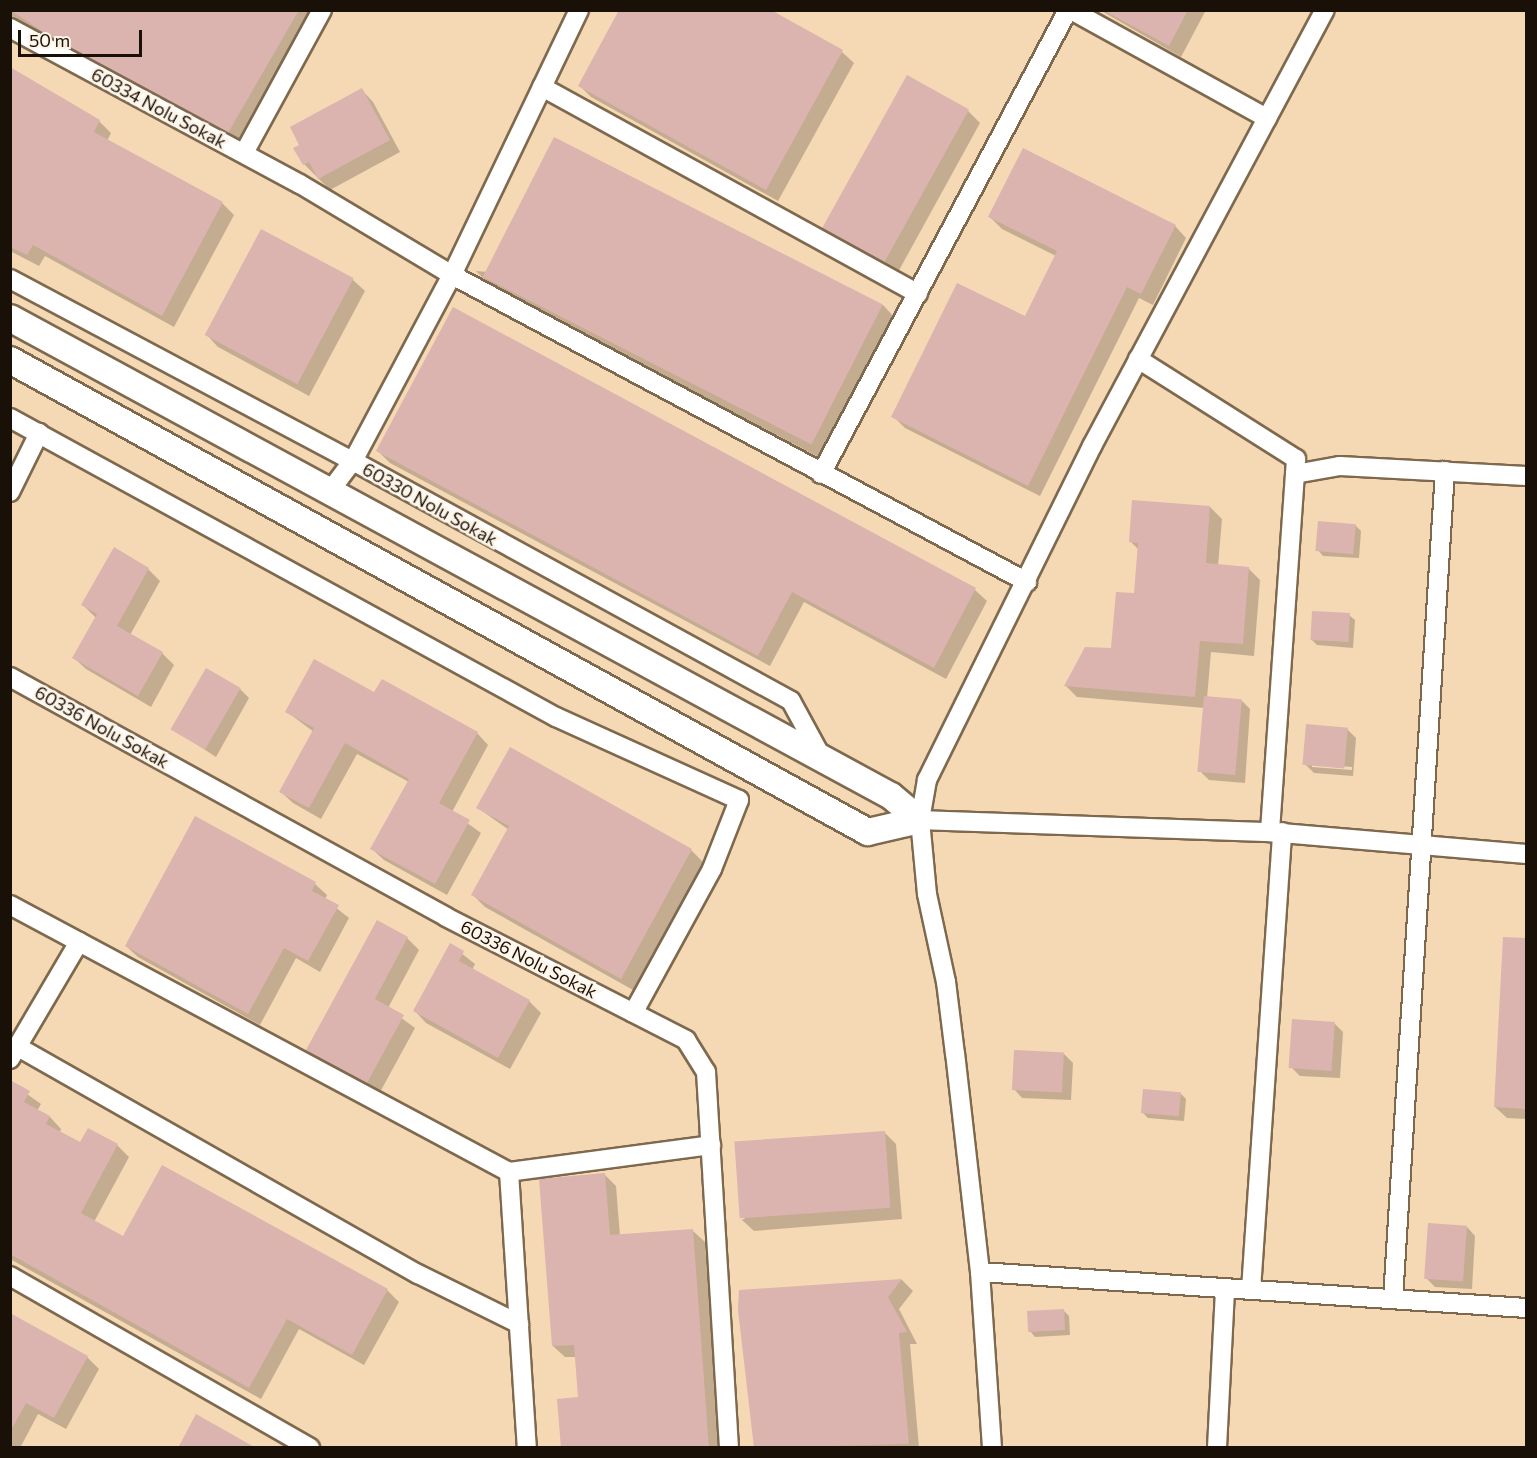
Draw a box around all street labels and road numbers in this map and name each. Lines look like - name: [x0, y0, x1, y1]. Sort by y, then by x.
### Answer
- street label: 60334 Nolu Sokak: [88, 63, 230, 153]
- street label: 60330 Nolu Sokak: [359, 458, 501, 550]
- street label: 60336 Nolu Sokak: [31, 681, 173, 773]
- street label: 60336 Nolu Sokak: [457, 915, 601, 1003]

